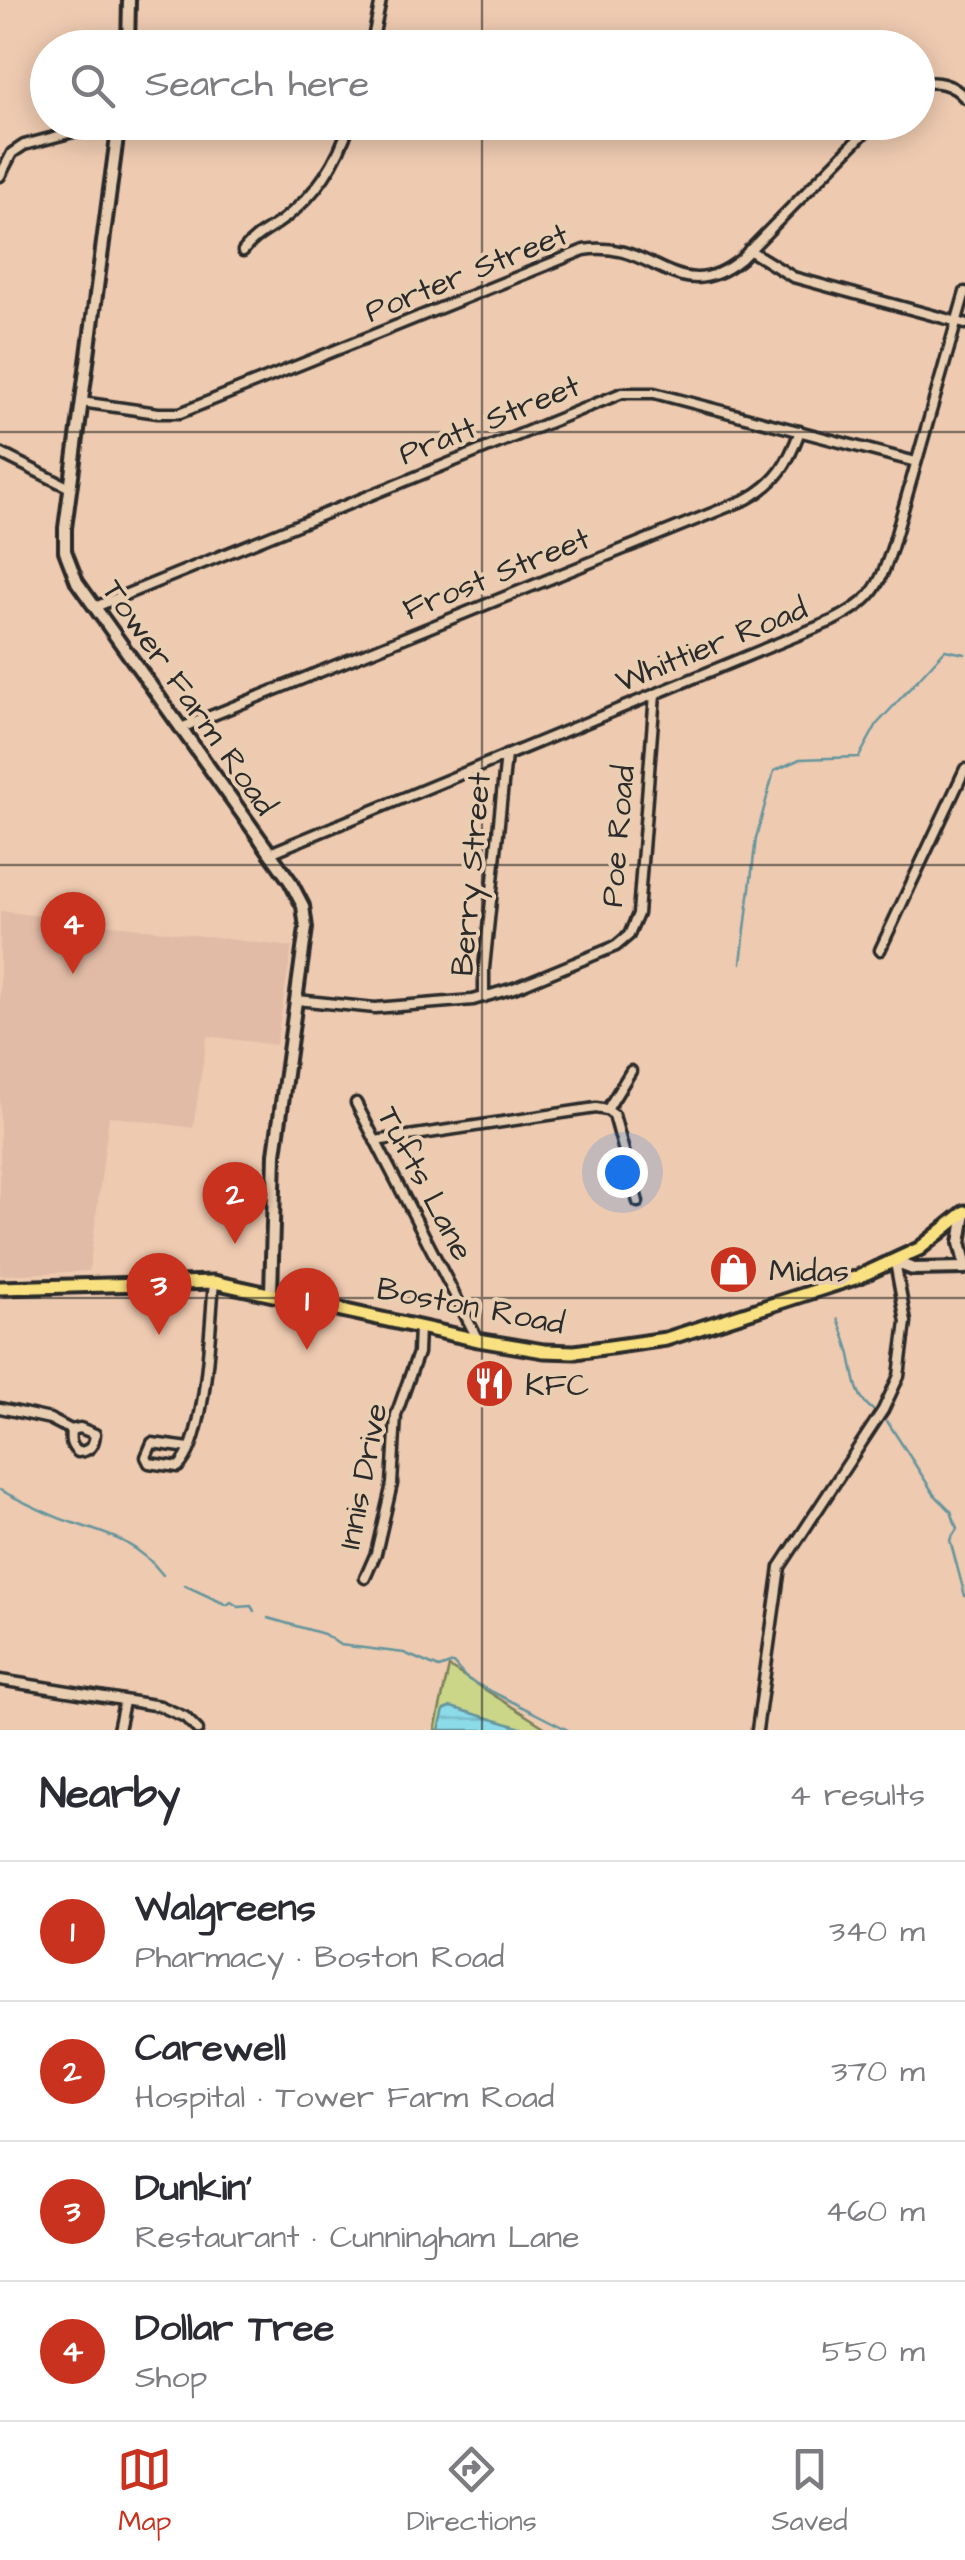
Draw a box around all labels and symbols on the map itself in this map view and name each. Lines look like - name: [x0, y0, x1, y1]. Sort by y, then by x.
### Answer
- street label: Porter Street: [358, 212, 575, 335]
- street label: Pratt Street: [392, 364, 587, 477]
- street label: Frost Street: [396, 516, 597, 632]
- street label: Tower Farm Road: [90, 571, 287, 825]
- street label: Whittier Road: [609, 587, 814, 704]
- street label: Poe Road: [590, 763, 647, 909]
- street label: Berry Street: [440, 770, 503, 978]
- pin: 4: [40, 892, 106, 974]
- street label: Tufts Lane: [365, 1099, 484, 1269]
- your location: [597, 1147, 648, 1198]
- pin: 2: [202, 1162, 268, 1244]
- shop icon: Midas: [708, 1244, 760, 1296]
- place label: Midas: [769, 1249, 849, 1294]
- pin: 3: [126, 1252, 192, 1335]
- street label: Boston Road: [373, 1266, 568, 1347]
- pin: 1: [274, 1268, 340, 1350]
- restaurant icon: KFC: [464, 1358, 516, 1410]
- place label: KFC: [525, 1363, 589, 1408]
- street label: Innis Drive: [327, 1399, 400, 1553]

